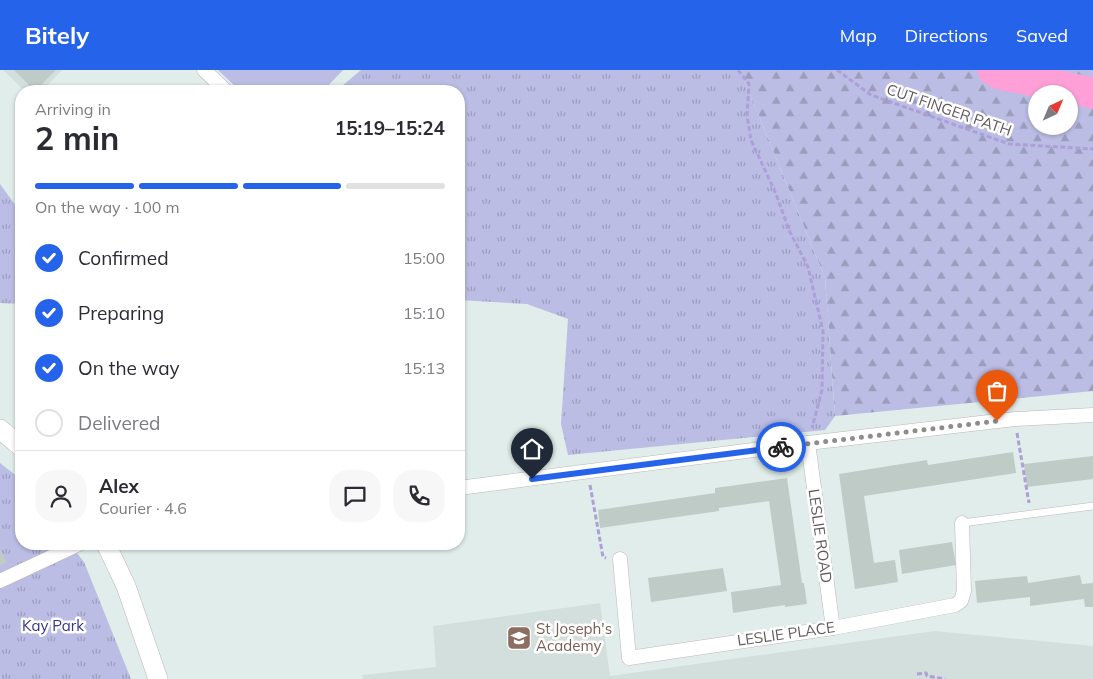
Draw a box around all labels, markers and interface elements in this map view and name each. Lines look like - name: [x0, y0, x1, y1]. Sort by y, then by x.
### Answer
- text: Bitely: [25, 20, 89, 50]
- text: Map: [840, 24, 877, 47]
- text: Directions: [905, 24, 988, 47]
- text: Saved: [1016, 24, 1068, 47]
- street label: CUT FINGER PATH: [884, 79, 1014, 140]
- north arrow: [1028, 85, 1078, 135]
- map controls: [1028, 85, 1078, 135]
- text: Arriving in: [35, 99, 111, 119]
- text: 15:19–15:24: [335, 116, 445, 140]
- text: 2 min: [35, 118, 119, 158]
- text: On the way · 100 m: [35, 197, 180, 217]
- icon: check: [35, 244, 63, 272]
- text: Confirmed: [78, 246, 169, 270]
- text: 15:00: [403, 248, 445, 268]
- icon: check: [35, 299, 63, 327]
- text: Preparing: [78, 301, 164, 325]
- text: 15:10: [403, 303, 445, 323]
- icon: check: [35, 354, 63, 382]
- text: On the way: [78, 356, 180, 380]
- text: 15:13: [403, 358, 445, 378]
- pin: [976, 370, 1018, 421]
- icon: bag: [983, 377, 1011, 405]
- text: Delivered: [78, 411, 160, 435]
- courier: [756, 422, 806, 472]
- pin: [511, 428, 553, 479]
- icon: bike: [767, 433, 795, 461]
- icon: home: [518, 435, 546, 463]
- button: person: [35, 470, 87, 522]
- button: chat: [329, 470, 381, 522]
- button: phone: [393, 470, 445, 522]
- text: Alex: [99, 474, 139, 498]
- street label: LESLIE ROAD: [804, 488, 837, 584]
- text: Courier · 4.6: [99, 498, 187, 518]
- park label: Kay Park: [22, 616, 84, 635]
- street label: LESLIE PLACE: [736, 617, 836, 650]
- place label: St Joseph's Academy: [536, 619, 612, 655]
- school or university icon: St Joseph's Academy: [506, 625, 532, 651]

